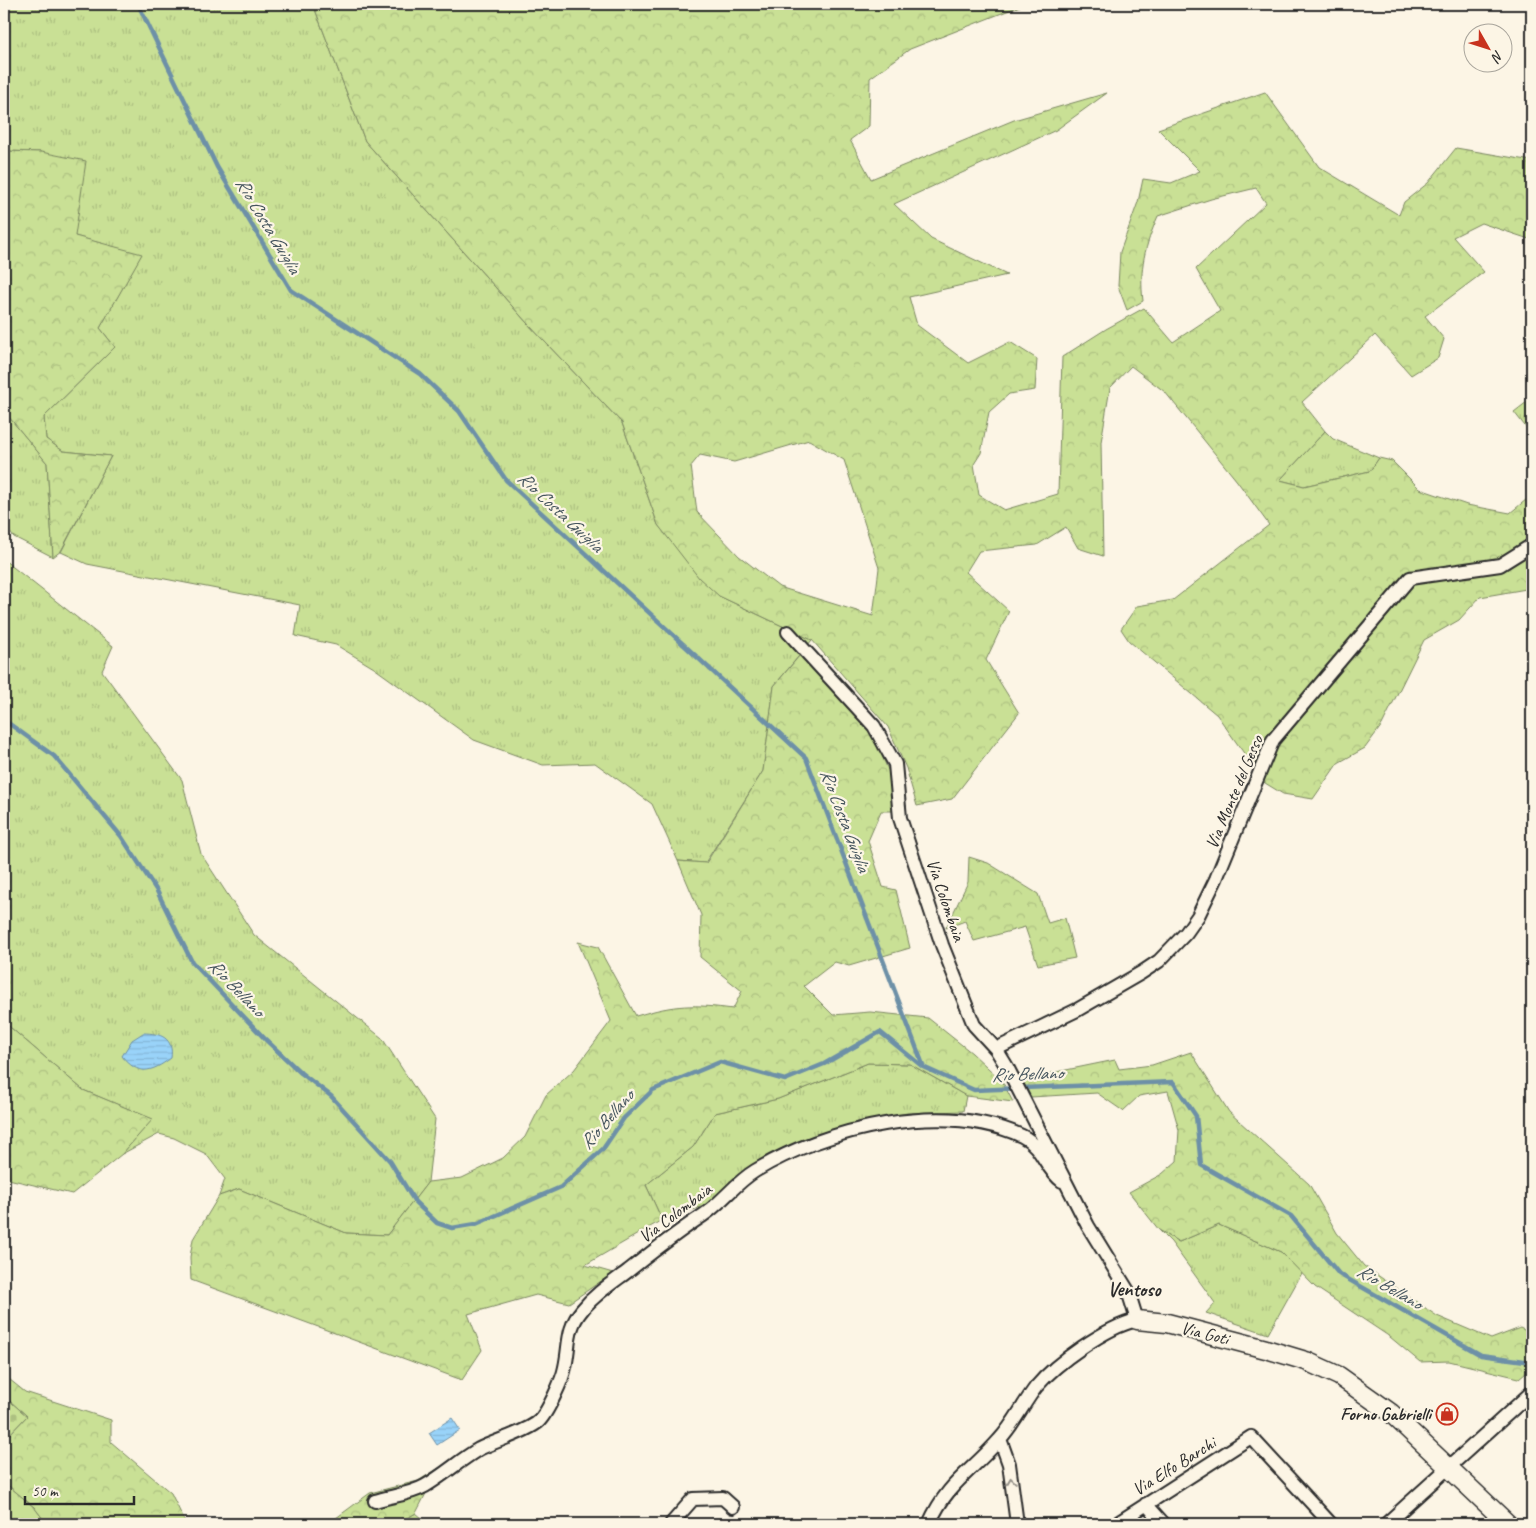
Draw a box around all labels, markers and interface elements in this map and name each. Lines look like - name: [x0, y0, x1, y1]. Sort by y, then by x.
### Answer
- north arrow: [1464, 22, 1514, 72]
- text: N: [1487, 47, 1507, 66]
- water label: Rio Costa Guiglia: [230, 173, 307, 280]
- water label: Rio Costa Guiglia: [513, 466, 610, 559]
- street label: Via Monte del Gesso: [1200, 731, 1268, 852]
- water label: Rio Costa Guiglia: [815, 766, 876, 877]
- street label: Via Colombaia: [922, 856, 971, 945]
- water label: Rio Bellano: [203, 954, 272, 1024]
- water label: Rio Bellano: [991, 1061, 1066, 1087]
- water label: Rio Bellano: [574, 1083, 641, 1154]
- street label: Via Colombaia: [634, 1178, 717, 1248]
- water label: Rio Bellano: [1353, 1259, 1429, 1317]
- district label: Ventoso: [1107, 1277, 1162, 1302]
- street label: Via Goti: [1179, 1316, 1234, 1350]
- shop icon: Forno Gabrielli: [1435, 1402, 1459, 1426]
- place label: Forno Gabrielli: [1340, 1403, 1433, 1425]
- street label: Via Elfo Barchi: [1128, 1430, 1222, 1500]
- scale bar: [25, 1473, 134, 1505]
- one-way arrow: [1006, 1477, 1017, 1485]
- text: 50 m: [32, 1482, 59, 1501]

